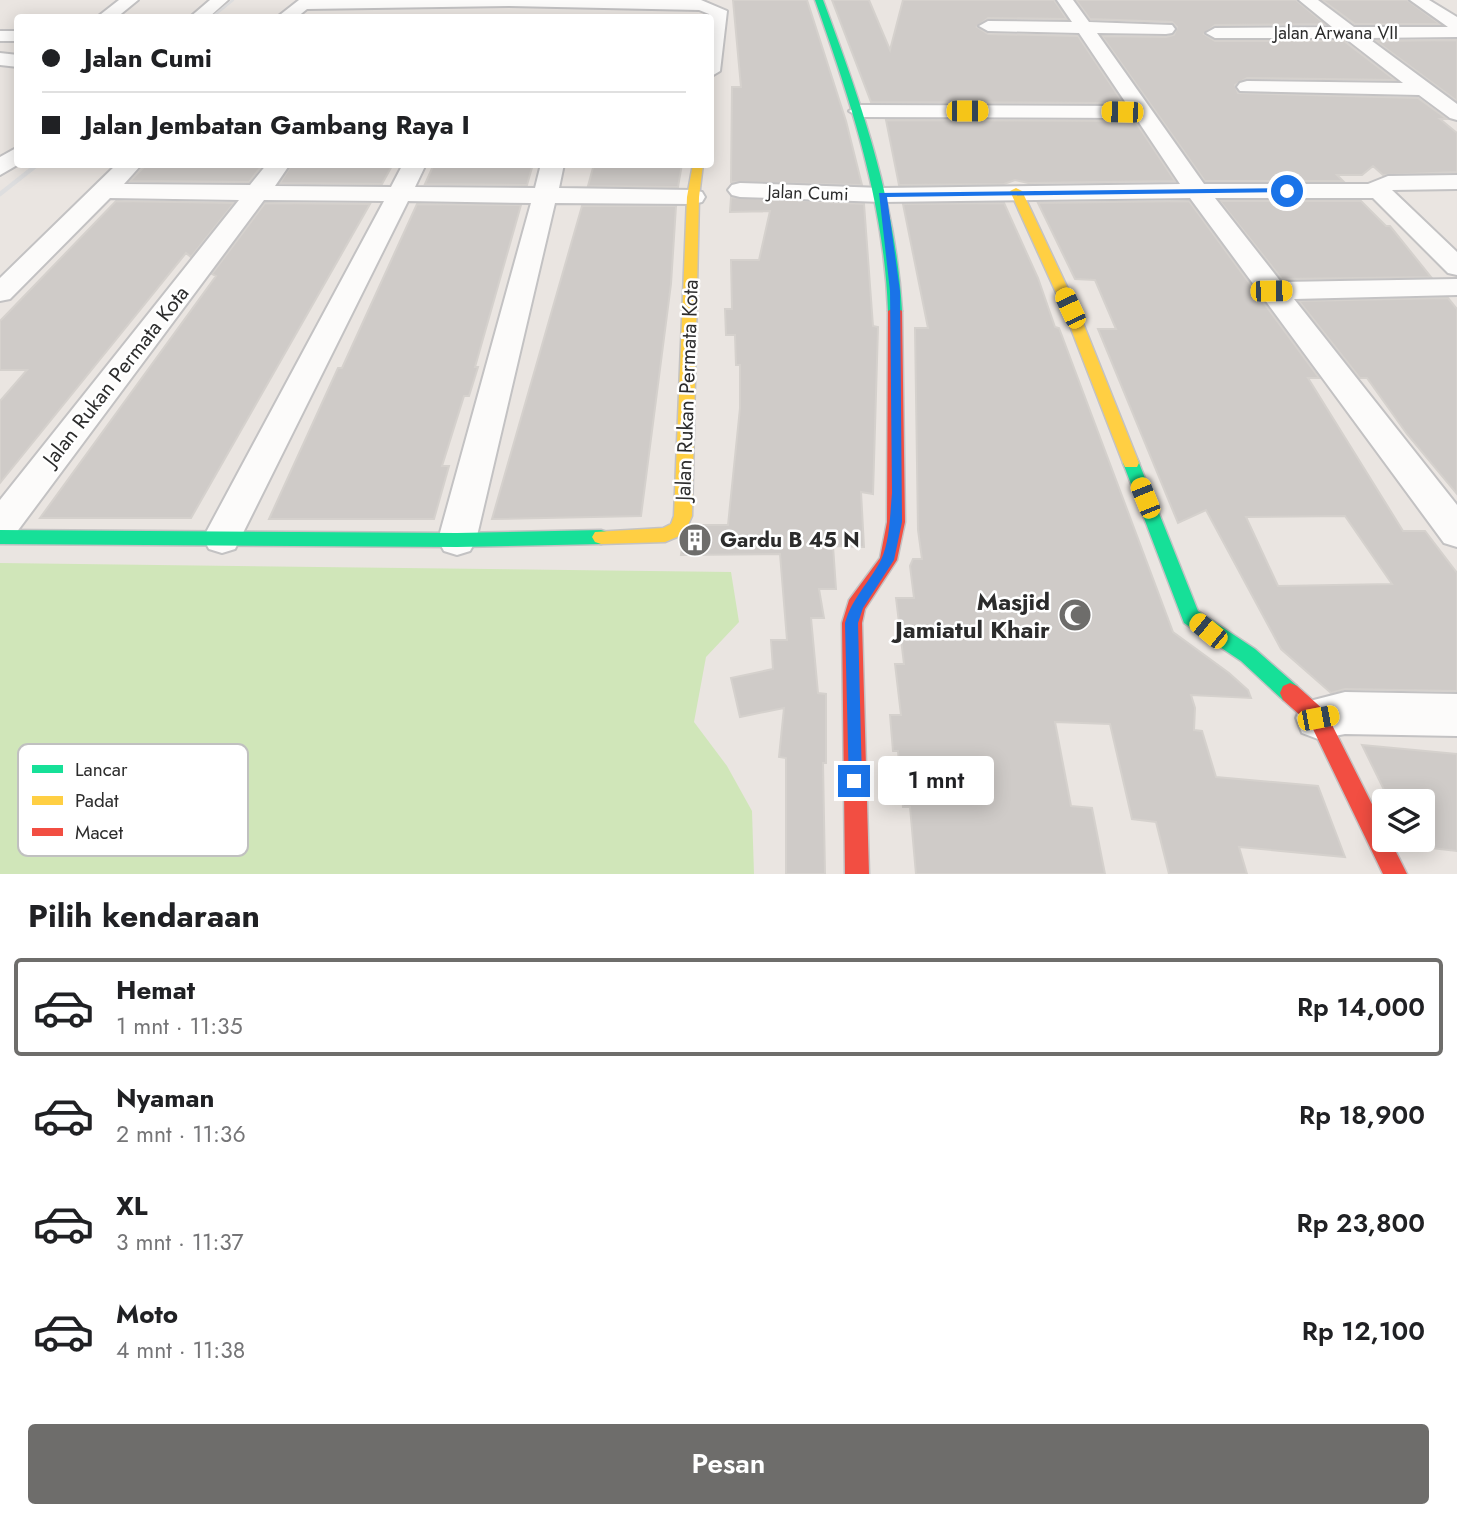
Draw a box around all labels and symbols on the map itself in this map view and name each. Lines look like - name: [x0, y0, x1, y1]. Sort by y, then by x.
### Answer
- street label: Jalan Arwana VII: [1272, 20, 1398, 46]
- car: [947, 101, 989, 122]
- car: [1101, 101, 1144, 123]
- route start: [1271, 175, 1303, 207]
- street label: Jalan Cumi: [765, 179, 849, 207]
- street label: Jalan Rukan Permata Kota: [34, 279, 196, 475]
- street label: Jalan Rukan Permata Kota: [668, 279, 706, 504]
- car: [1250, 280, 1293, 302]
- car: [1052, 285, 1089, 331]
- car: [1128, 475, 1163, 521]
- building icon: Gardu B 45 N: [676, 521, 714, 559]
- place label: Gardu B 45 N: [720, 525, 860, 555]
- place label: Masjid Jamiatul Khair: [891, 584, 1050, 647]
- mosque icon: Masjid Jamiatul Khair: [1056, 596, 1094, 634]
- car: [1186, 610, 1231, 652]
- car: [1296, 704, 1341, 732]
- legend: [18, 744, 248, 856]
- text: Lancar: [75, 756, 128, 783]
- callout: 1 mnt: [878, 756, 994, 806]
- route end: [838, 765, 870, 797]
- text: Padat: [75, 787, 119, 814]
- text: Macet: [75, 819, 123, 846]

